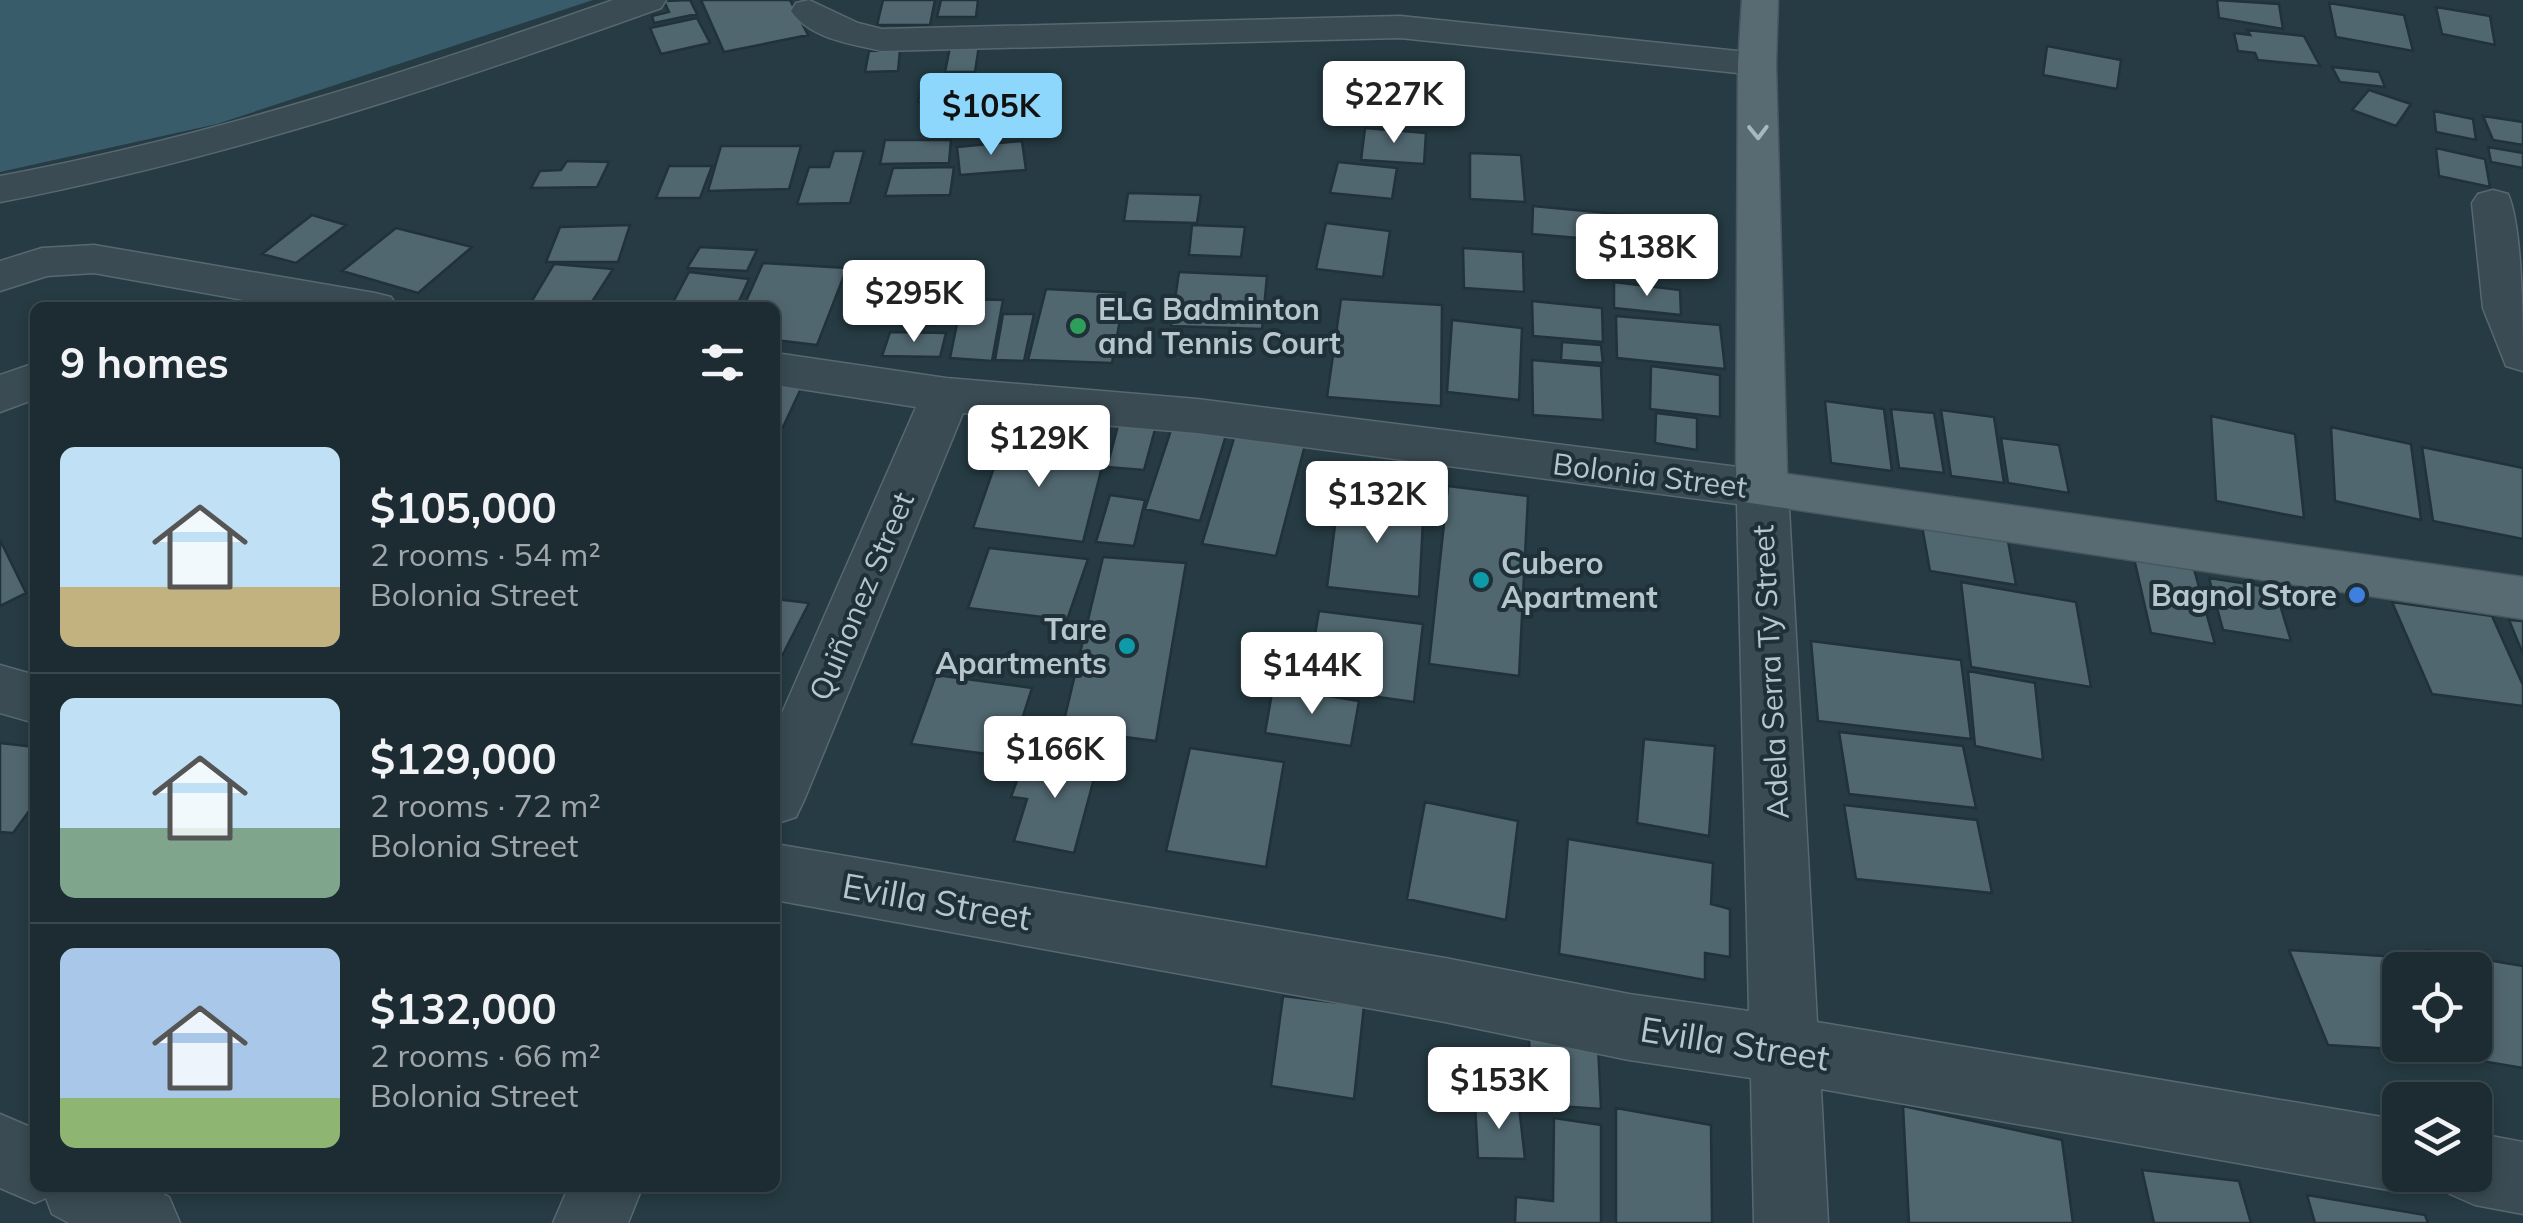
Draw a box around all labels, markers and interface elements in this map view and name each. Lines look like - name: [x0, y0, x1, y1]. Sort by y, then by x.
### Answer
- pin: $227K: [1324, 61, 1464, 146]
- pin: $105K: [921, 73, 1061, 158]
- text: $227K: [1345, 73, 1443, 113]
- text: $105K: [942, 85, 1040, 125]
- one-way arrow: [1747, 126, 1769, 141]
- pin: $138K: [1577, 214, 1717, 299]
- text: $138K: [1598, 226, 1696, 266]
- pin: $295K: [844, 260, 984, 345]
- text: $295K: [865, 272, 963, 312]
- place label: ELG Badminton and Tennis Court: [1098, 290, 1341, 362]
- marker: ELG Badminton and Tennis Court: [1067, 315, 1089, 337]
- icon: filters: [695, 335, 750, 390]
- text: 9 homes: [60, 336, 229, 389]
- pin: $129K: [969, 405, 1109, 490]
- text: $129K: [990, 417, 1088, 457]
- street label: Bolonia Street: [1551, 444, 1749, 506]
- pin: $132K: [1307, 461, 1447, 546]
- text: $132K: [1328, 473, 1426, 513]
- text: $105,000: [370, 481, 557, 534]
- street label: Quiñonez Street: [800, 486, 922, 706]
- icon: home: [140, 487, 260, 607]
- street label: Adela Serra Ty Street: [1743, 524, 1797, 820]
- text: 2 rooms · 54 m²: [370, 534, 601, 574]
- place label: Cubero Apartment: [1501, 544, 1658, 616]
- marker: Cubero Apartment: [1470, 569, 1492, 591]
- text: Bolonia Street: [370, 574, 578, 614]
- place label: Bagnol Store: [2151, 576, 2337, 614]
- marker: Bagnol Store: [2346, 584, 2368, 606]
- place label: Tare Apartments: [935, 610, 1107, 682]
- pin: $144K: [1242, 632, 1382, 717]
- marker: Tare Apartments: [1116, 635, 1138, 657]
- text: $144K: [1263, 644, 1361, 684]
- pin: $166K: [985, 716, 1125, 801]
- text: $166K: [1006, 728, 1104, 768]
- text: $129,000: [370, 732, 557, 785]
- icon: home: [140, 738, 260, 858]
- text: 2 rooms · 72 m²: [370, 785, 601, 825]
- text: Bolonia Street: [370, 825, 578, 865]
- street label: Evilla Street: [839, 863, 1035, 939]
- map controls: [2382, 952, 2492, 1192]
- button: locate: [2382, 952, 2492, 1062]
- text: $132,000: [370, 982, 557, 1035]
- icon: home: [140, 988, 260, 1108]
- street label: Evilla Street: [1637, 1006, 1833, 1080]
- text: 2 rooms · 66 m²: [370, 1035, 601, 1075]
- pin: $153K: [1429, 1047, 1569, 1132]
- text: $153K: [1450, 1059, 1548, 1099]
- text: Bolonia Street: [370, 1075, 578, 1115]
- button: layers: [2382, 1082, 2492, 1192]

